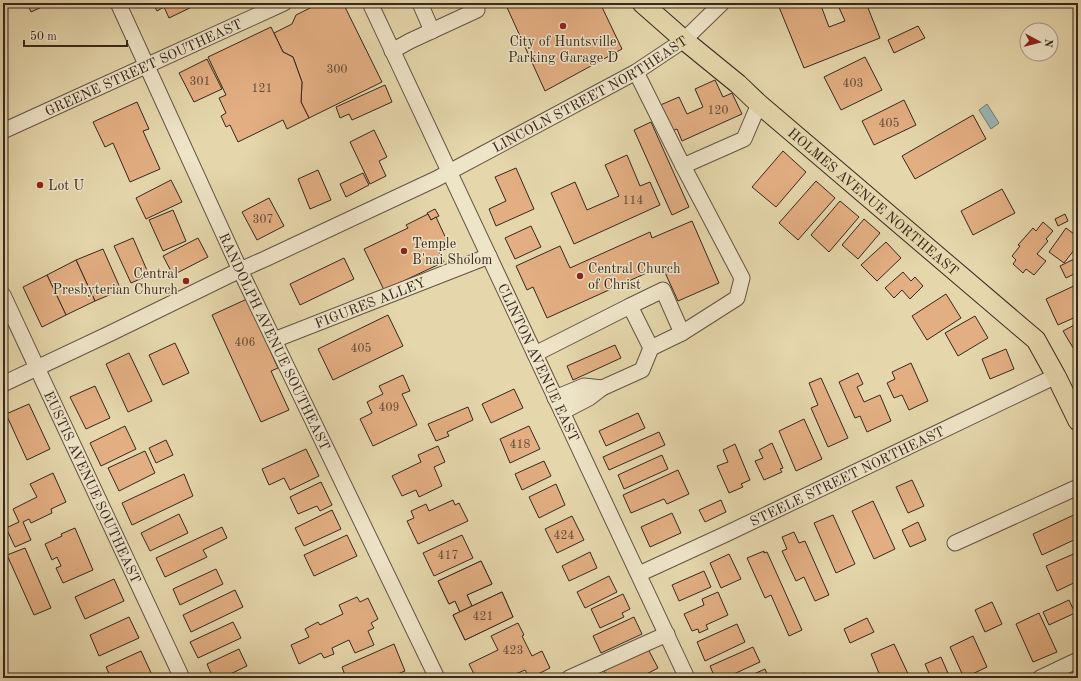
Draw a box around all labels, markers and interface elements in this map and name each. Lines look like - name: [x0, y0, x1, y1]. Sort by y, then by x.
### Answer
- street label: GREENE STREET SOUTHEAST: [43, 17, 244, 119]
- marker: City of Huntsville Parking Garage D: [558, 21, 568, 31]
- scale bar: [24, 22, 127, 48]
- north arrow: [1019, 22, 1059, 62]
- text: 50 m: [30, 30, 57, 43]
- street label: LINCOLN STREET NORTHEAST: [491, 34, 690, 155]
- place label: City of Huntsville Parking Garage D: [508, 35, 618, 65]
- text: N: [1041, 38, 1053, 48]
- house number: 300: [327, 64, 347, 76]
- house number: 301: [190, 76, 210, 88]
- house number: 403: [843, 78, 863, 90]
- house number: 121: [252, 83, 272, 95]
- house number: 120: [708, 105, 728, 117]
- house number: 405: [879, 117, 899, 130]
- street label: HOLMES AVENUE NORTHEAST: [785, 126, 961, 279]
- place label: Lot U: [48, 179, 84, 193]
- marker: Lot U: [35, 180, 45, 190]
- house number: 114: [623, 195, 643, 207]
- house number: 307: [253, 214, 273, 226]
- street label: RANDOLPH AVENUE SOUTHEAST: [216, 231, 332, 453]
- place label: Temple B'nai Sholom: [412, 237, 492, 267]
- marker: Temple B'nai Sholom: [399, 246, 409, 256]
- place label: Central Church of Christ: [588, 262, 681, 292]
- place label: Central Presbyterian Church: [52, 267, 178, 297]
- marker: Central Church of Christ: [575, 271, 585, 281]
- marker: Central Presbyterian Church: [181, 276, 191, 286]
- street label: FIGURES ALLEY: [313, 276, 428, 331]
- street label: CLINTON AVENUE EAST: [495, 282, 581, 444]
- house number: 406: [235, 337, 255, 349]
- house number: 405: [351, 342, 371, 355]
- street label: EUSTIS AVENUE SOUTHEAST: [41, 389, 143, 586]
- house number: 409: [379, 402, 399, 414]
- street label: STEELE STREET NORTHEAST: [748, 424, 947, 529]
- house number: 418: [510, 439, 530, 451]
- house number: 424: [554, 530, 574, 542]
- house number: 417: [438, 550, 458, 562]
- house number: 421: [473, 611, 493, 623]
- house number: 423: [503, 645, 523, 657]

